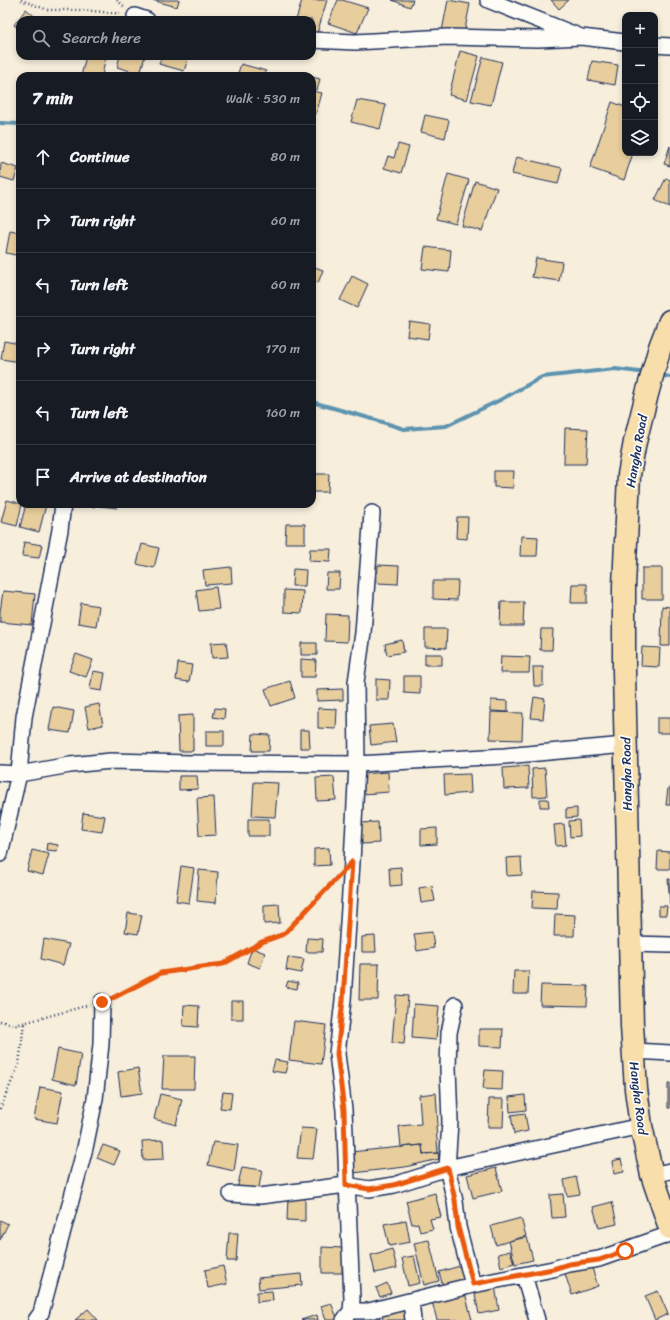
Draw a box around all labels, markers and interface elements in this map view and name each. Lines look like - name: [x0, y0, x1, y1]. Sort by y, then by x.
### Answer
- map controls: [622, 12, 658, 156]
- button: +: [622, 12, 658, 48]
- search box: [16, 16, 316, 60]
- text: Search here: [62, 25, 141, 51]
- icon: search: [30, 27, 52, 49]
- button: −: [622, 48, 658, 84]
- text: 7 min: [32, 83, 73, 113]
- button: locate: [622, 84, 658, 120]
- text: Walk · 530 m: [226, 87, 300, 110]
- button: layers: [622, 120, 658, 156]
- text: Continue: [70, 144, 130, 170]
- text: 80 m: [271, 145, 300, 168]
- icon: ahead: [32, 146, 54, 168]
- text: Turn right: [70, 208, 135, 234]
- text: 60 m: [271, 209, 300, 232]
- icon: right: [32, 210, 54, 232]
- text: Turn left: [70, 272, 128, 298]
- text: 60 m: [271, 273, 300, 296]
- icon: left: [32, 274, 54, 296]
- text: Turn right: [70, 336, 135, 362]
- text: 170 m: [265, 337, 300, 360]
- icon: right: [32, 338, 54, 360]
- text: Turn left: [70, 400, 128, 426]
- text: 160 m: [265, 401, 300, 424]
- icon: left: [32, 402, 54, 424]
- street label: Hangha Road: [619, 412, 654, 489]
- text: Arrive at destination: [70, 464, 207, 490]
- icon: arrive: [32, 466, 54, 488]
- street label: Hangha Road: [614, 736, 639, 811]
- route end: [93, 993, 111, 1011]
- street label: Hangha Road: [623, 1060, 655, 1137]
- route start: [616, 1242, 634, 1260]

